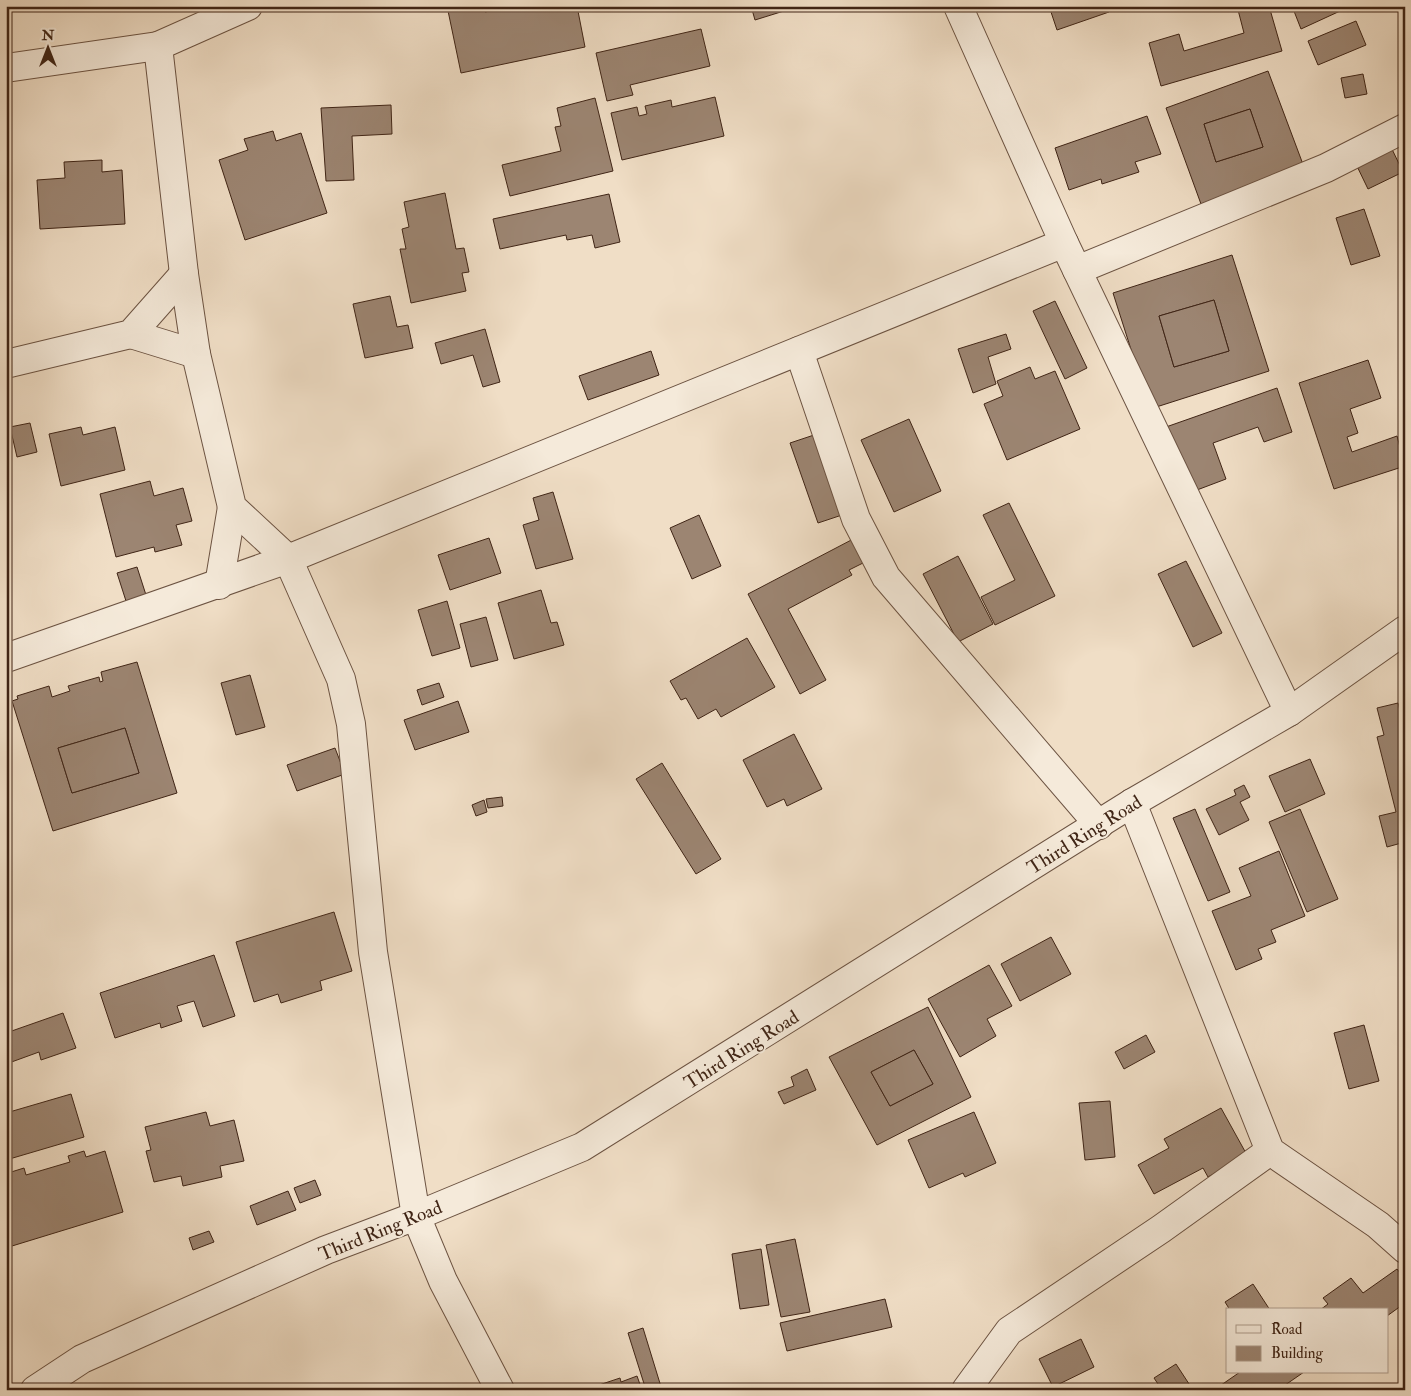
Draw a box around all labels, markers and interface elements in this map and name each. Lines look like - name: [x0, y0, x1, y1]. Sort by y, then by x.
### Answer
- north arrow: [22, 22, 72, 72]
- text: N: [41, 27, 55, 44]
- street label: Third Ring Road: [1023, 790, 1147, 880]
- street label: Third Ring Road: [680, 1005, 804, 1095]
- street label: Third Ring Road: [315, 1195, 446, 1267]
- legend: [1226, 1308, 1388, 1374]
- text: Road: [1271, 1320, 1303, 1339]
- text: Building: [1271, 1344, 1323, 1363]

